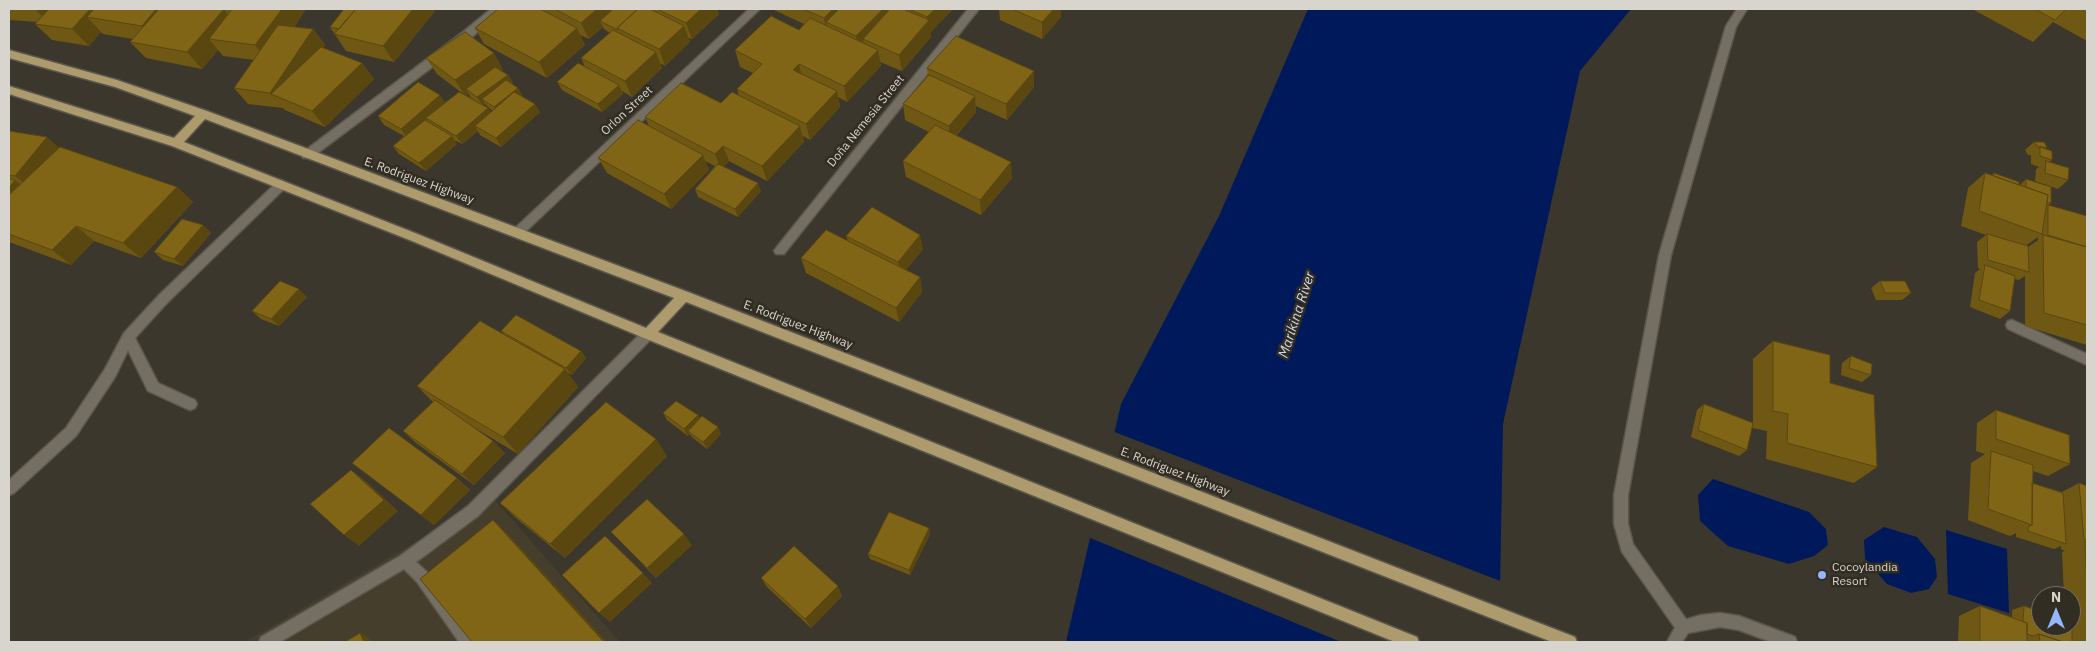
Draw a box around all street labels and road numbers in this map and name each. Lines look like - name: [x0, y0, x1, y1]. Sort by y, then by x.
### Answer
- street label: Doña Nemesia Street: [825, 72, 907, 170]
- street label: Orlon Street: [598, 83, 656, 139]
- street label: E. Rodriguez Highway: [362, 154, 476, 208]
- street label: E. Rodriguez Highway: [741, 298, 855, 352]
- street label: E. Rodriguez Highway: [1118, 445, 1232, 499]

